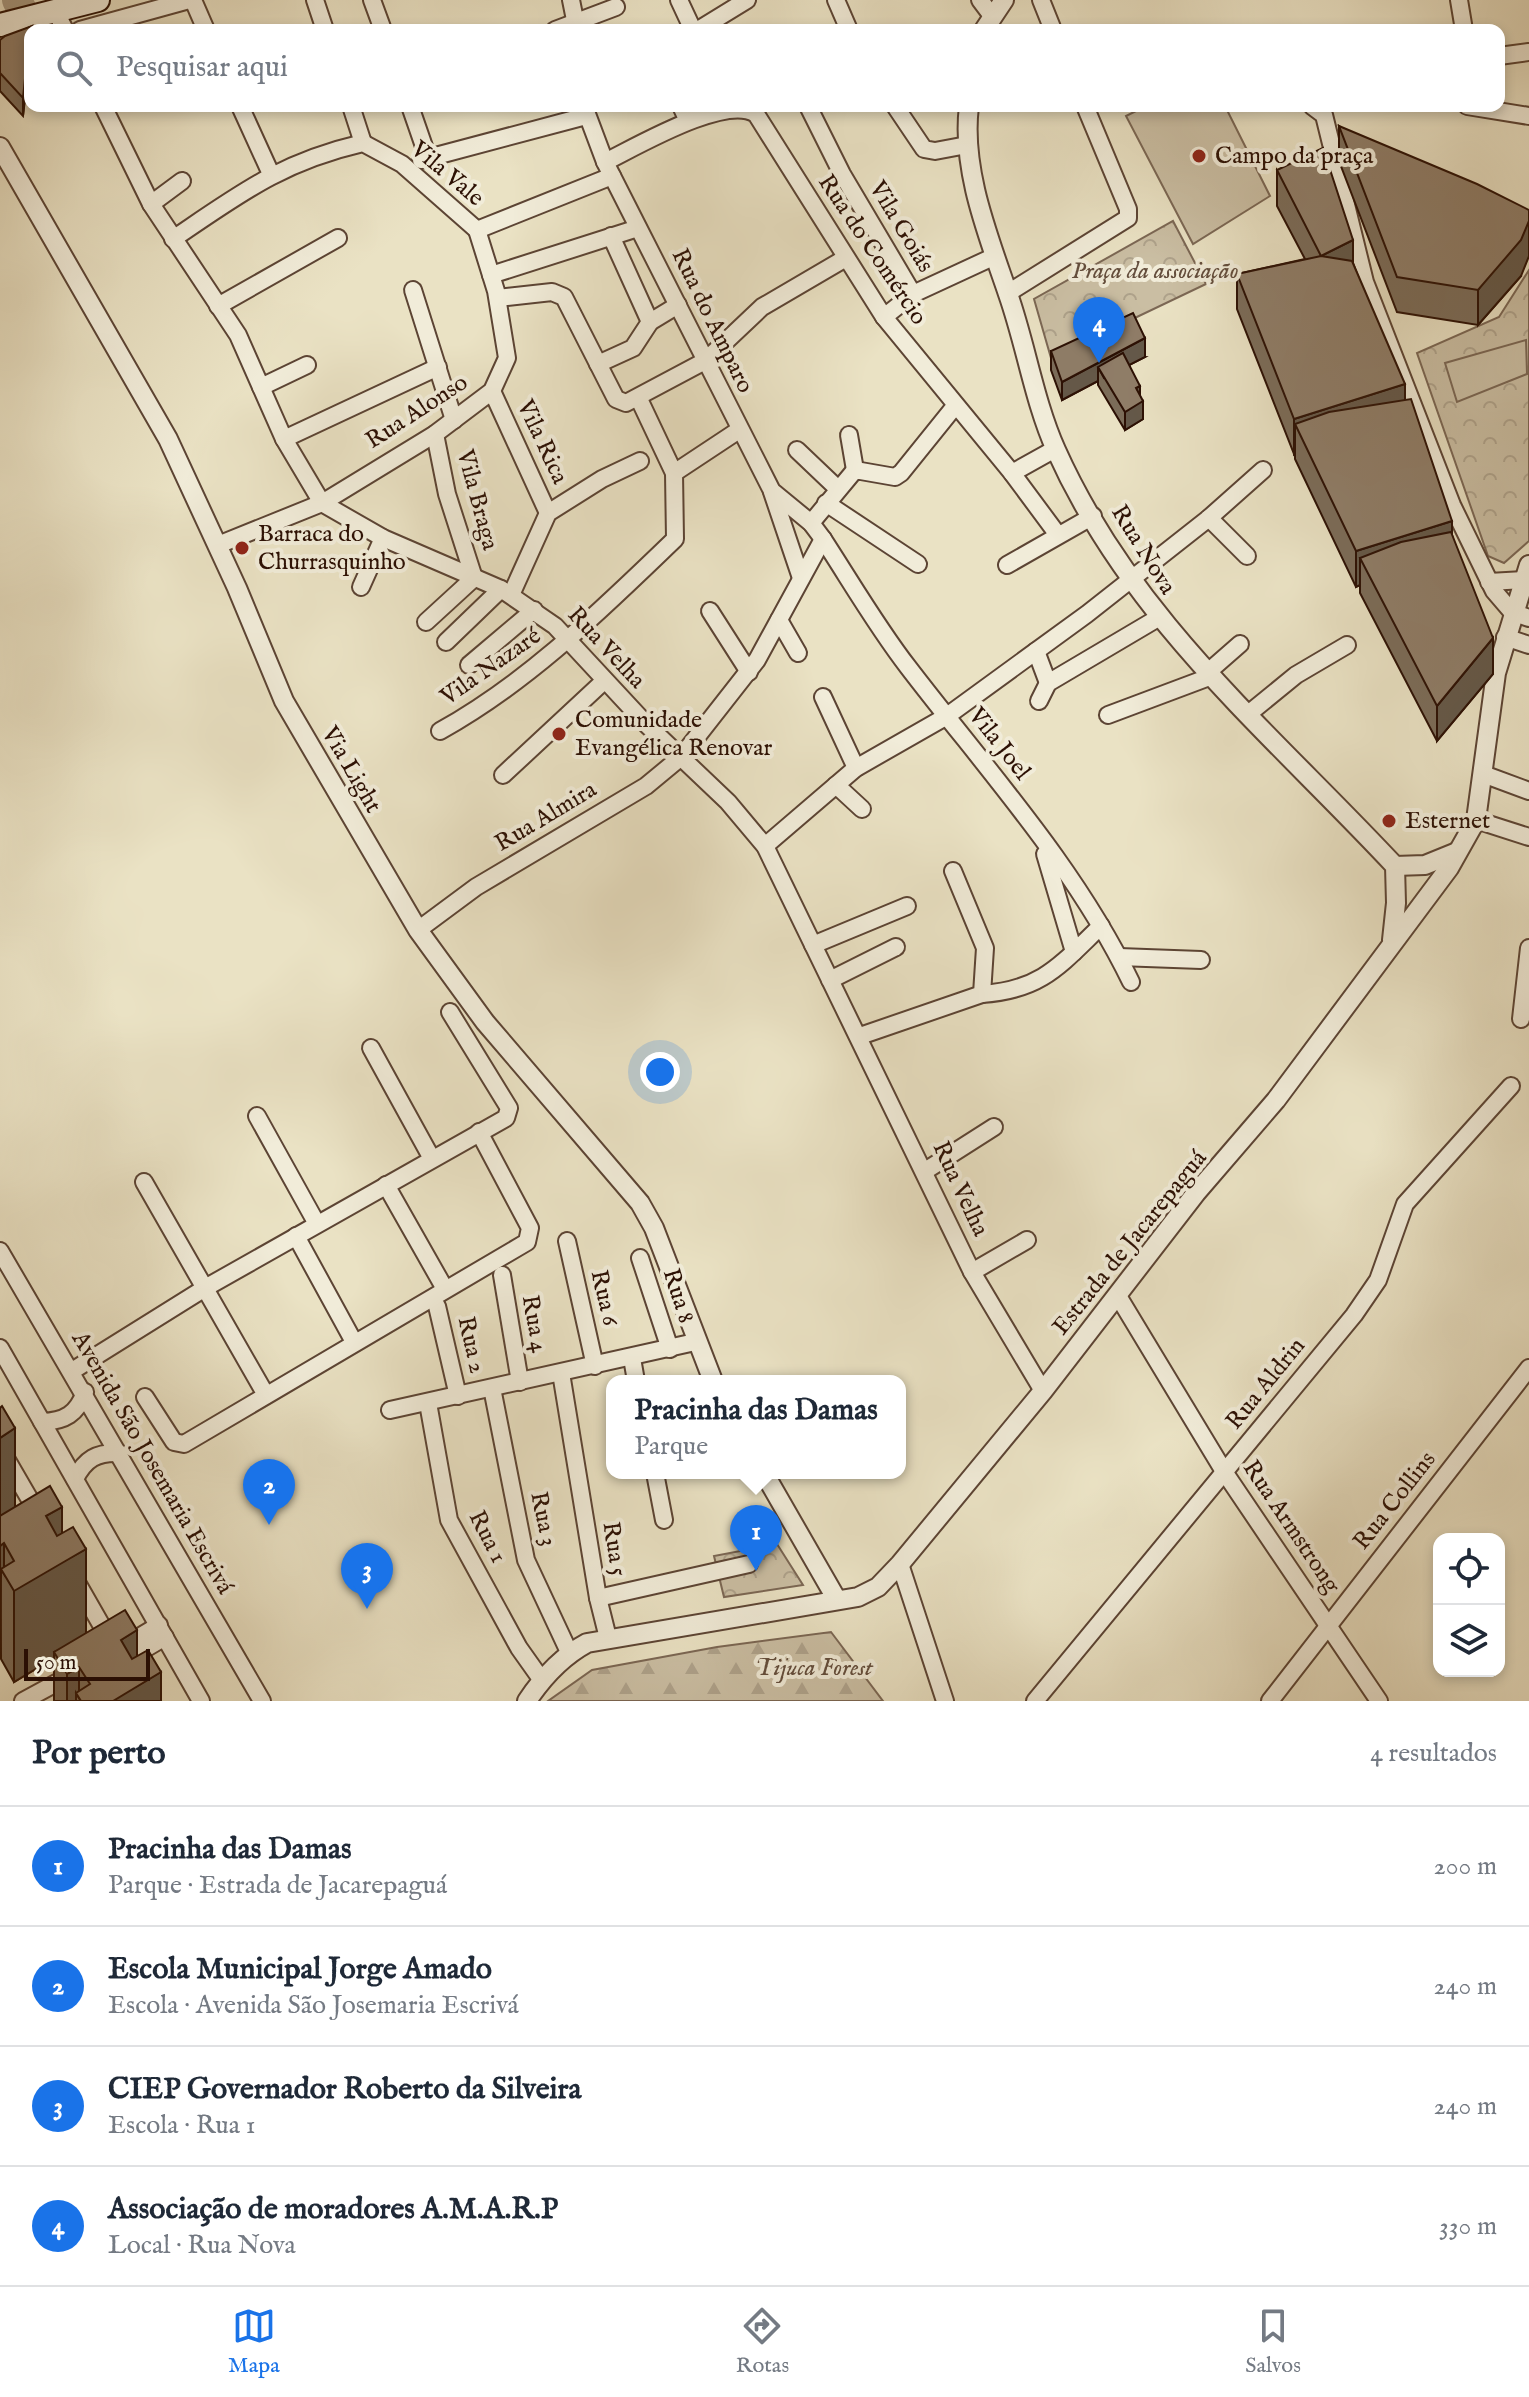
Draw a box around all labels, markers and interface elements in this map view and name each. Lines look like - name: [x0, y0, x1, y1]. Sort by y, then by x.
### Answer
- search box: [24, 24, 1505, 112]
- icon: search: [52, 46, 96, 90]
- text: Pesquisar aqui: [116, 49, 288, 87]
- street label: Vila Vale: [403, 134, 490, 214]
- place label: Campo da praça: [1215, 141, 1374, 172]
- marker: Campo da praça: [1190, 147, 1208, 165]
- street label: Rua do Comércio: [810, 169, 934, 331]
- street label: Vila Goiás: [861, 175, 940, 278]
- street label: Rua do Amparo: [664, 244, 760, 398]
- park label: Praça da associação: [1072, 256, 1238, 287]
- pin: 4: [1073, 297, 1125, 363]
- street label: Rua Alonso: [360, 367, 474, 457]
- street label: Vila Rica: [509, 394, 575, 490]
- street label: Vila Braga: [448, 445, 505, 554]
- street label: Rua Nova: [1103, 499, 1183, 601]
- place label: Barraca do Churrasquinho: [258, 519, 406, 578]
- marker: Barraca do Churrasquinho: [233, 539, 251, 557]
- street label: Rua Velha: [560, 600, 652, 696]
- street label: Vila Nazaré: [434, 621, 547, 714]
- street label: Vila Joel: [960, 701, 1037, 787]
- place label: Comunidade Evangélica Renovar: [575, 705, 773, 764]
- street label: Via Light: [313, 720, 388, 819]
- marker: Comunidade Evangélica Renovar: [550, 725, 568, 743]
- street label: Rua Almira: [490, 774, 603, 859]
- place label: Esternet: [1405, 806, 1490, 837]
- marker: Esternet: [1380, 812, 1398, 830]
- your location: [640, 1052, 680, 1092]
- street label: Rua Velha: [925, 1136, 996, 1242]
- street label: Estrada de Jacarepaguá: [1046, 1144, 1215, 1342]
- street label: Rua 8: [655, 1265, 701, 1327]
- street label: Rua 6: [583, 1267, 626, 1330]
- street label: Rua 4: [514, 1293, 554, 1355]
- street label: Rua 2: [449, 1314, 493, 1376]
- street label: Avenida São Josemaria Escrivá: [63, 1325, 240, 1600]
- street label: Rua Aldrin: [1219, 1331, 1313, 1436]
- popup: [606, 1375, 906, 1479]
- text: Pracinha das Damas: [634, 1392, 878, 1430]
- text: Parque: [634, 1430, 708, 1463]
- street label: Rua Collins: [1347, 1445, 1443, 1557]
- street label: Rua Armstrong: [1235, 1455, 1347, 1600]
- pin: 2: [243, 1459, 295, 1525]
- street label: Rua 3: [522, 1489, 564, 1549]
- street label: Rua 1: [461, 1505, 513, 1569]
- pin: 1: [730, 1505, 782, 1571]
- street label: Rua 5: [594, 1519, 634, 1579]
- map controls: [1433, 1533, 1505, 1677]
- button: locate: [1433, 1533, 1505, 1605]
- pin: 3: [341, 1543, 393, 1609]
- button: layers: [1433, 1605, 1505, 1677]
- scale bar: [24, 1645, 150, 1681]
- text: 50 m: [36, 1649, 77, 1677]
- park label: Tijuca Forest: [755, 1653, 874, 1684]
- text: Por perto: [32, 1732, 166, 1775]
- text: 4 resultados: [1370, 1737, 1497, 1770]
- text: Pracinha das Damas: [108, 1831, 351, 1869]
- text: 1: [53, 1850, 63, 1883]
- text: 200 m: [1433, 1850, 1497, 1883]
- text: Parque · Estrada de Jacarepaguá: [108, 1869, 447, 1902]
- text: Escola Municipal Jorge Amado: [108, 1951, 492, 1989]
- text: 2: [52, 1970, 64, 2003]
- text: 240 m: [1434, 1970, 1497, 2003]
- text: Escola · Avenida São Josemaria Escrivá: [108, 1989, 519, 2022]
- text: CIEP Governador Roberto da Silveira: [108, 2071, 582, 2109]
- text: 3: [53, 2090, 63, 2123]
- text: 240 m: [1434, 2090, 1497, 2123]
- text: Escola · Rua 1: [108, 2109, 255, 2142]
- text: Associação de moradores A.M.A.R.P: [108, 2191, 558, 2229]
- text: 4: [52, 2210, 64, 2243]
- text: 330 m: [1439, 2210, 1497, 2243]
- text: Local · Rua Nova: [108, 2229, 296, 2262]
- tab: Mapa: [228, 2304, 280, 2380]
- tab: Rotas: [736, 2304, 789, 2380]
- tab: Salvos: [1245, 2304, 1301, 2380]

